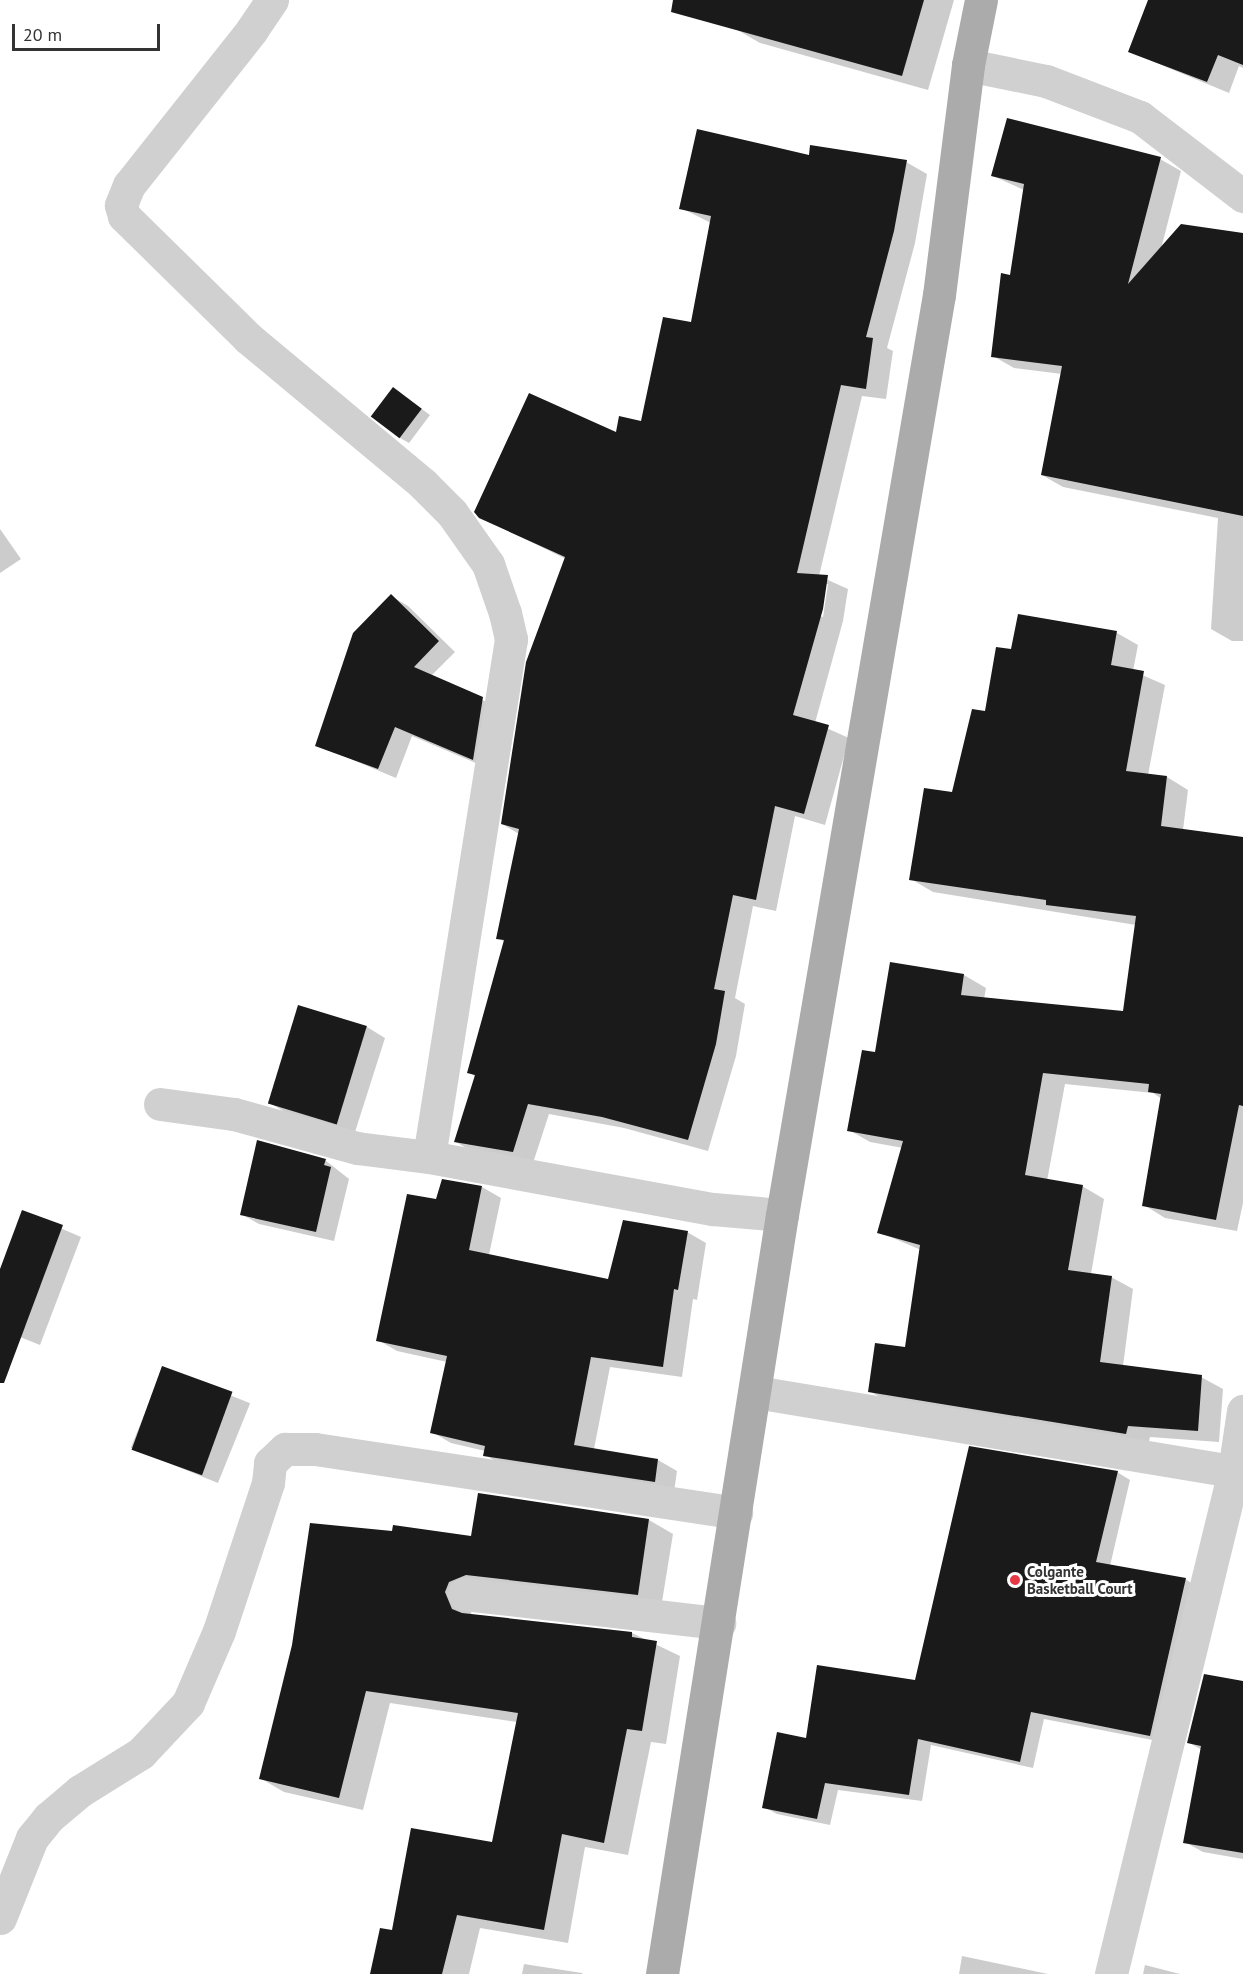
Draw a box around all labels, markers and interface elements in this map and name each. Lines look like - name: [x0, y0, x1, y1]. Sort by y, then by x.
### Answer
- scale bar: [15, 12, 164, 50]
- text: 20 m: [23, 23, 62, 46]
- place label: Colgante Basketball Court: [1027, 1562, 1133, 1597]
- marker: Colgante Basketball Court: [1008, 1573, 1022, 1587]

